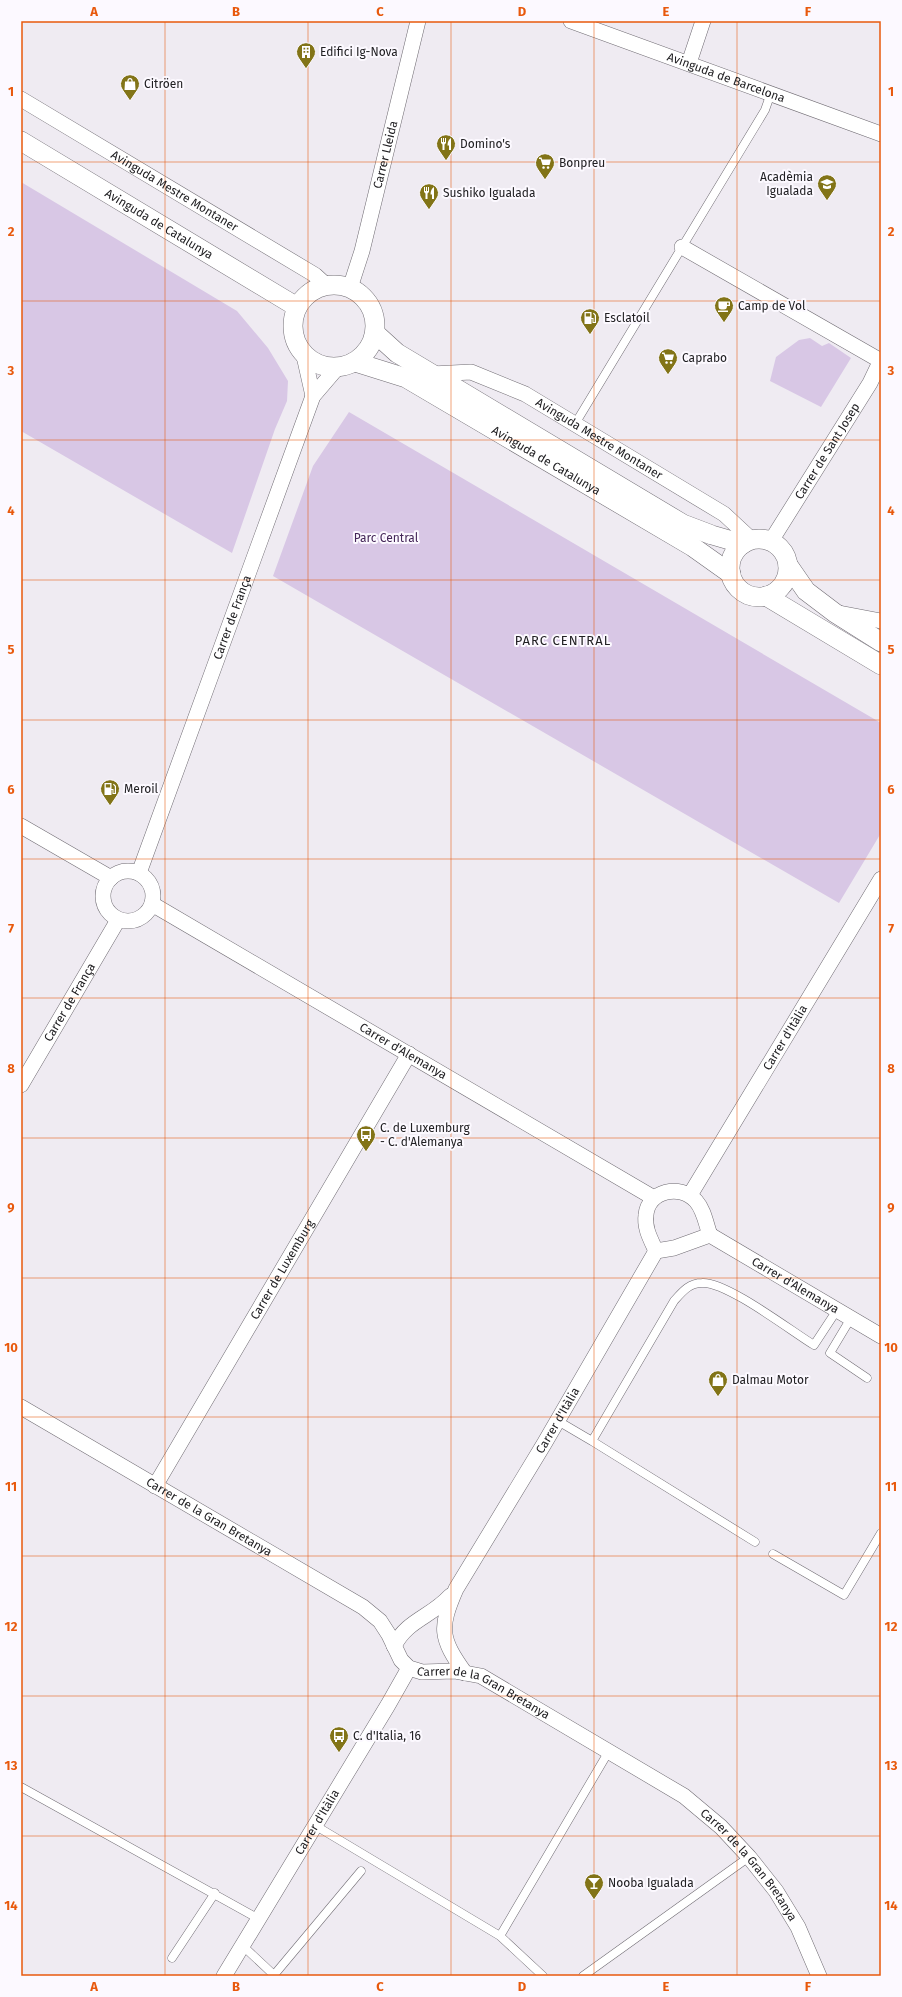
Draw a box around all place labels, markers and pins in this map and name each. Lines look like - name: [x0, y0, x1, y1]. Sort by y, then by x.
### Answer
- building icon: Edifici Ig-Nova: [295, 41, 317, 69]
- place label: Edifici Ig-Nova: [320, 45, 398, 59]
- shop icon: Citröen: [119, 73, 141, 101]
- place label: Citröen: [144, 77, 183, 91]
- restaurant icon: Domino's: [435, 133, 457, 161]
- place label: Domino's: [460, 137, 511, 151]
- supermarket icon: Bonpreu: [534, 152, 556, 180]
- place label: Bonpreu: [559, 156, 605, 170]
- place label: Acadèmia Igualada: [760, 170, 813, 198]
- school or university icon: Acadèmia Igualada: [816, 173, 838, 201]
- restaurant icon: Sushiko Igualada: [418, 182, 440, 210]
- place label: Sushiko Igualada: [443, 186, 536, 200]
- cafe icon: Camp de Vol: [713, 295, 735, 323]
- place label: Camp de Vol: [738, 299, 806, 313]
- fuel station icon: Esclatoil: [579, 307, 601, 335]
- place label: Esclatoil: [604, 311, 650, 325]
- supermarket icon: Caprabo: [657, 347, 679, 375]
- place label: Caprabo: [682, 351, 727, 365]
- fuel station icon: Meroil: [99, 778, 121, 806]
- place label: Meroil: [124, 782, 159, 796]
- place label: C. de Luxemburg - C. d'Alemanya: [380, 1121, 471, 1149]
- bus stop icon: C. de Luxemburg - C. d'Alemanya: [355, 1124, 377, 1152]
- shop icon: Dalmau Motor: [707, 1369, 729, 1397]
- place label: Dalmau Motor: [732, 1373, 809, 1387]
- bus stop icon: C. d'Italia, 16: [328, 1725, 350, 1753]
- place label: C. d'Italia, 16: [353, 1729, 421, 1743]
- bar icon: Nooba Igualada: [583, 1872, 605, 1900]
- place label: Nooba Igualada: [608, 1876, 694, 1890]

